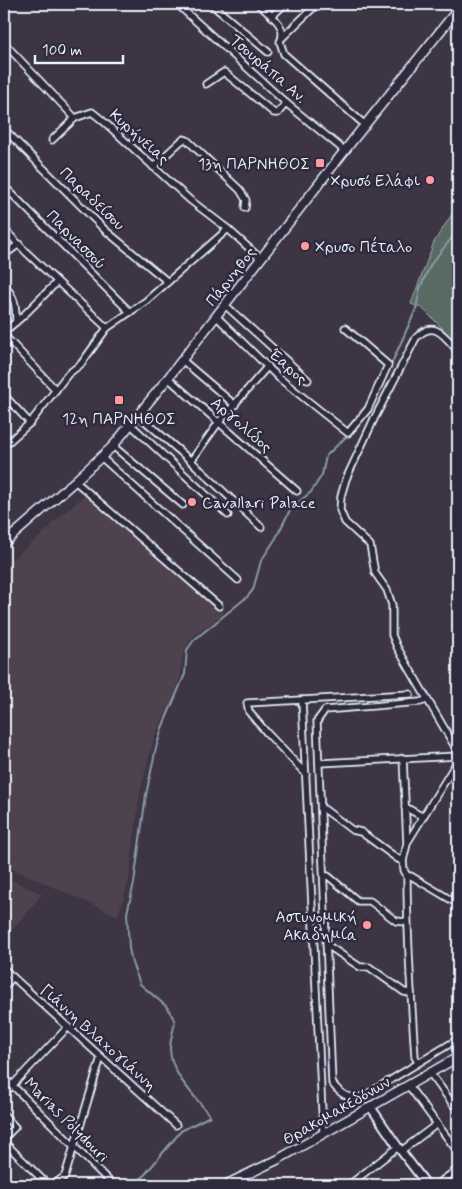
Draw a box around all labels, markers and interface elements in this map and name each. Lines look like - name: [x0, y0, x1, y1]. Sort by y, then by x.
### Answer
- street label: Τσουράπα Αν.: [225, 30, 311, 108]
- scale bar: [35, 32, 122, 64]
- text: 100 m: [42, 41, 82, 61]
- street label: Κυρήνειας: [105, 105, 173, 170]
- place label: 13η ΠΑΡΝΗΘΟΣ: [198, 154, 310, 175]
- marker: 13η ΠΑΡΝΗΘΟΣ: [314, 157, 326, 169]
- street label: Παραδείσου: [55, 163, 129, 235]
- place label: Χρυσό Ελάφι: [331, 171, 420, 192]
- marker: Χρυσό Ελάφι: [424, 174, 436, 186]
- street label: Παρνασσού: [42, 206, 110, 274]
- place label: Χρυσο Πέταλο: [315, 236, 412, 258]
- marker: Χρυσο Πέταλο: [299, 240, 311, 252]
- street label: Πάρνηθος: [201, 243, 261, 311]
- street label: Έαρος: [265, 344, 311, 390]
- street label: Αργολίδος: [206, 393, 276, 458]
- marker: 12η ΠΑΡΝΗΘΟΣ: [113, 394, 125, 406]
- place label: 12η ΠΑΡΝΗΘΟΣ: [62, 409, 176, 430]
- place label: Cavallari Palace: [202, 493, 316, 514]
- marker: Cavallari Palace: [186, 496, 198, 508]
- place label: Αστυνομική Ακαδημία: [275, 907, 357, 946]
- marker: Αστυνομική Ακαδημία: [361, 919, 373, 931]
- street label: Γιάννη Βλαχογιάννη: [35, 980, 161, 1096]
- street label: Θρακομακεδόνων: [279, 1072, 394, 1151]
- street label: Marias Polydouri: [19, 1073, 113, 1167]

